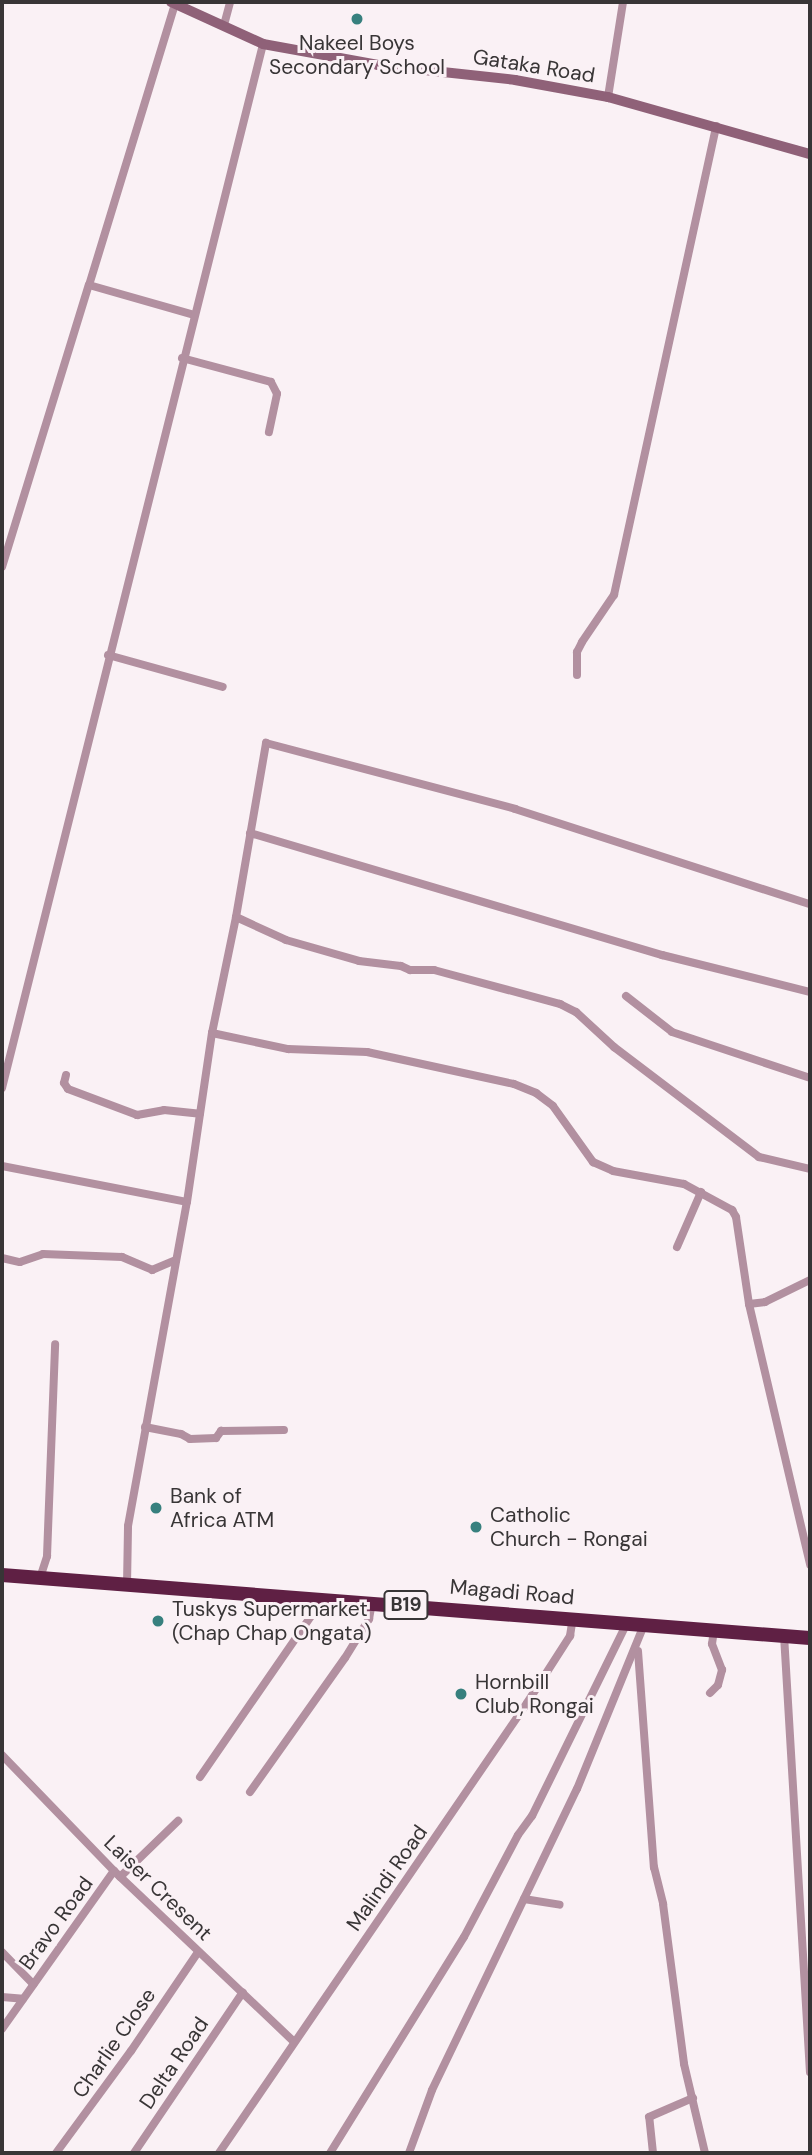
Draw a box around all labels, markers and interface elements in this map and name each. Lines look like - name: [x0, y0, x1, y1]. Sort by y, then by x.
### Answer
- marker: Nakeel Boys Secondary School: [349, 11, 365, 27]
- place label: Nakeel Boys Secondary School: [269, 30, 445, 80]
- street label: Gataka Road: [471, 44, 597, 88]
- place label: Bank of Africa ATM: [170, 1483, 274, 1533]
- marker: Bank of Africa ATM: [148, 1500, 164, 1516]
- place label: Catholic Church - Rongai: [490, 1502, 648, 1552]
- marker: Catholic Church - Rongai: [468, 1519, 484, 1535]
- street label: Magadi Road: [449, 1574, 575, 1610]
- road number: B19: [383, 1590, 429, 1620]
- place label: Tuskys Supermarket (Chap Chap Ongata): [172, 1596, 372, 1646]
- marker: Tuskys Supermarket (Chap Chap Ongata): [150, 1613, 166, 1629]
- place label: Hornbill Club, Rongai: [475, 1669, 594, 1719]
- marker: Hornbill Club, Rongai: [453, 1686, 469, 1702]
- street label: Malindi Road: [341, 1820, 433, 1936]
- street label: Laiser Cresent: [99, 1830, 217, 1946]
- street label: Bravo Road: [14, 1872, 98, 1974]
- street label: Charlie Close: [67, 1983, 161, 2103]
- street label: Delta Road: [134, 2012, 214, 2114]

